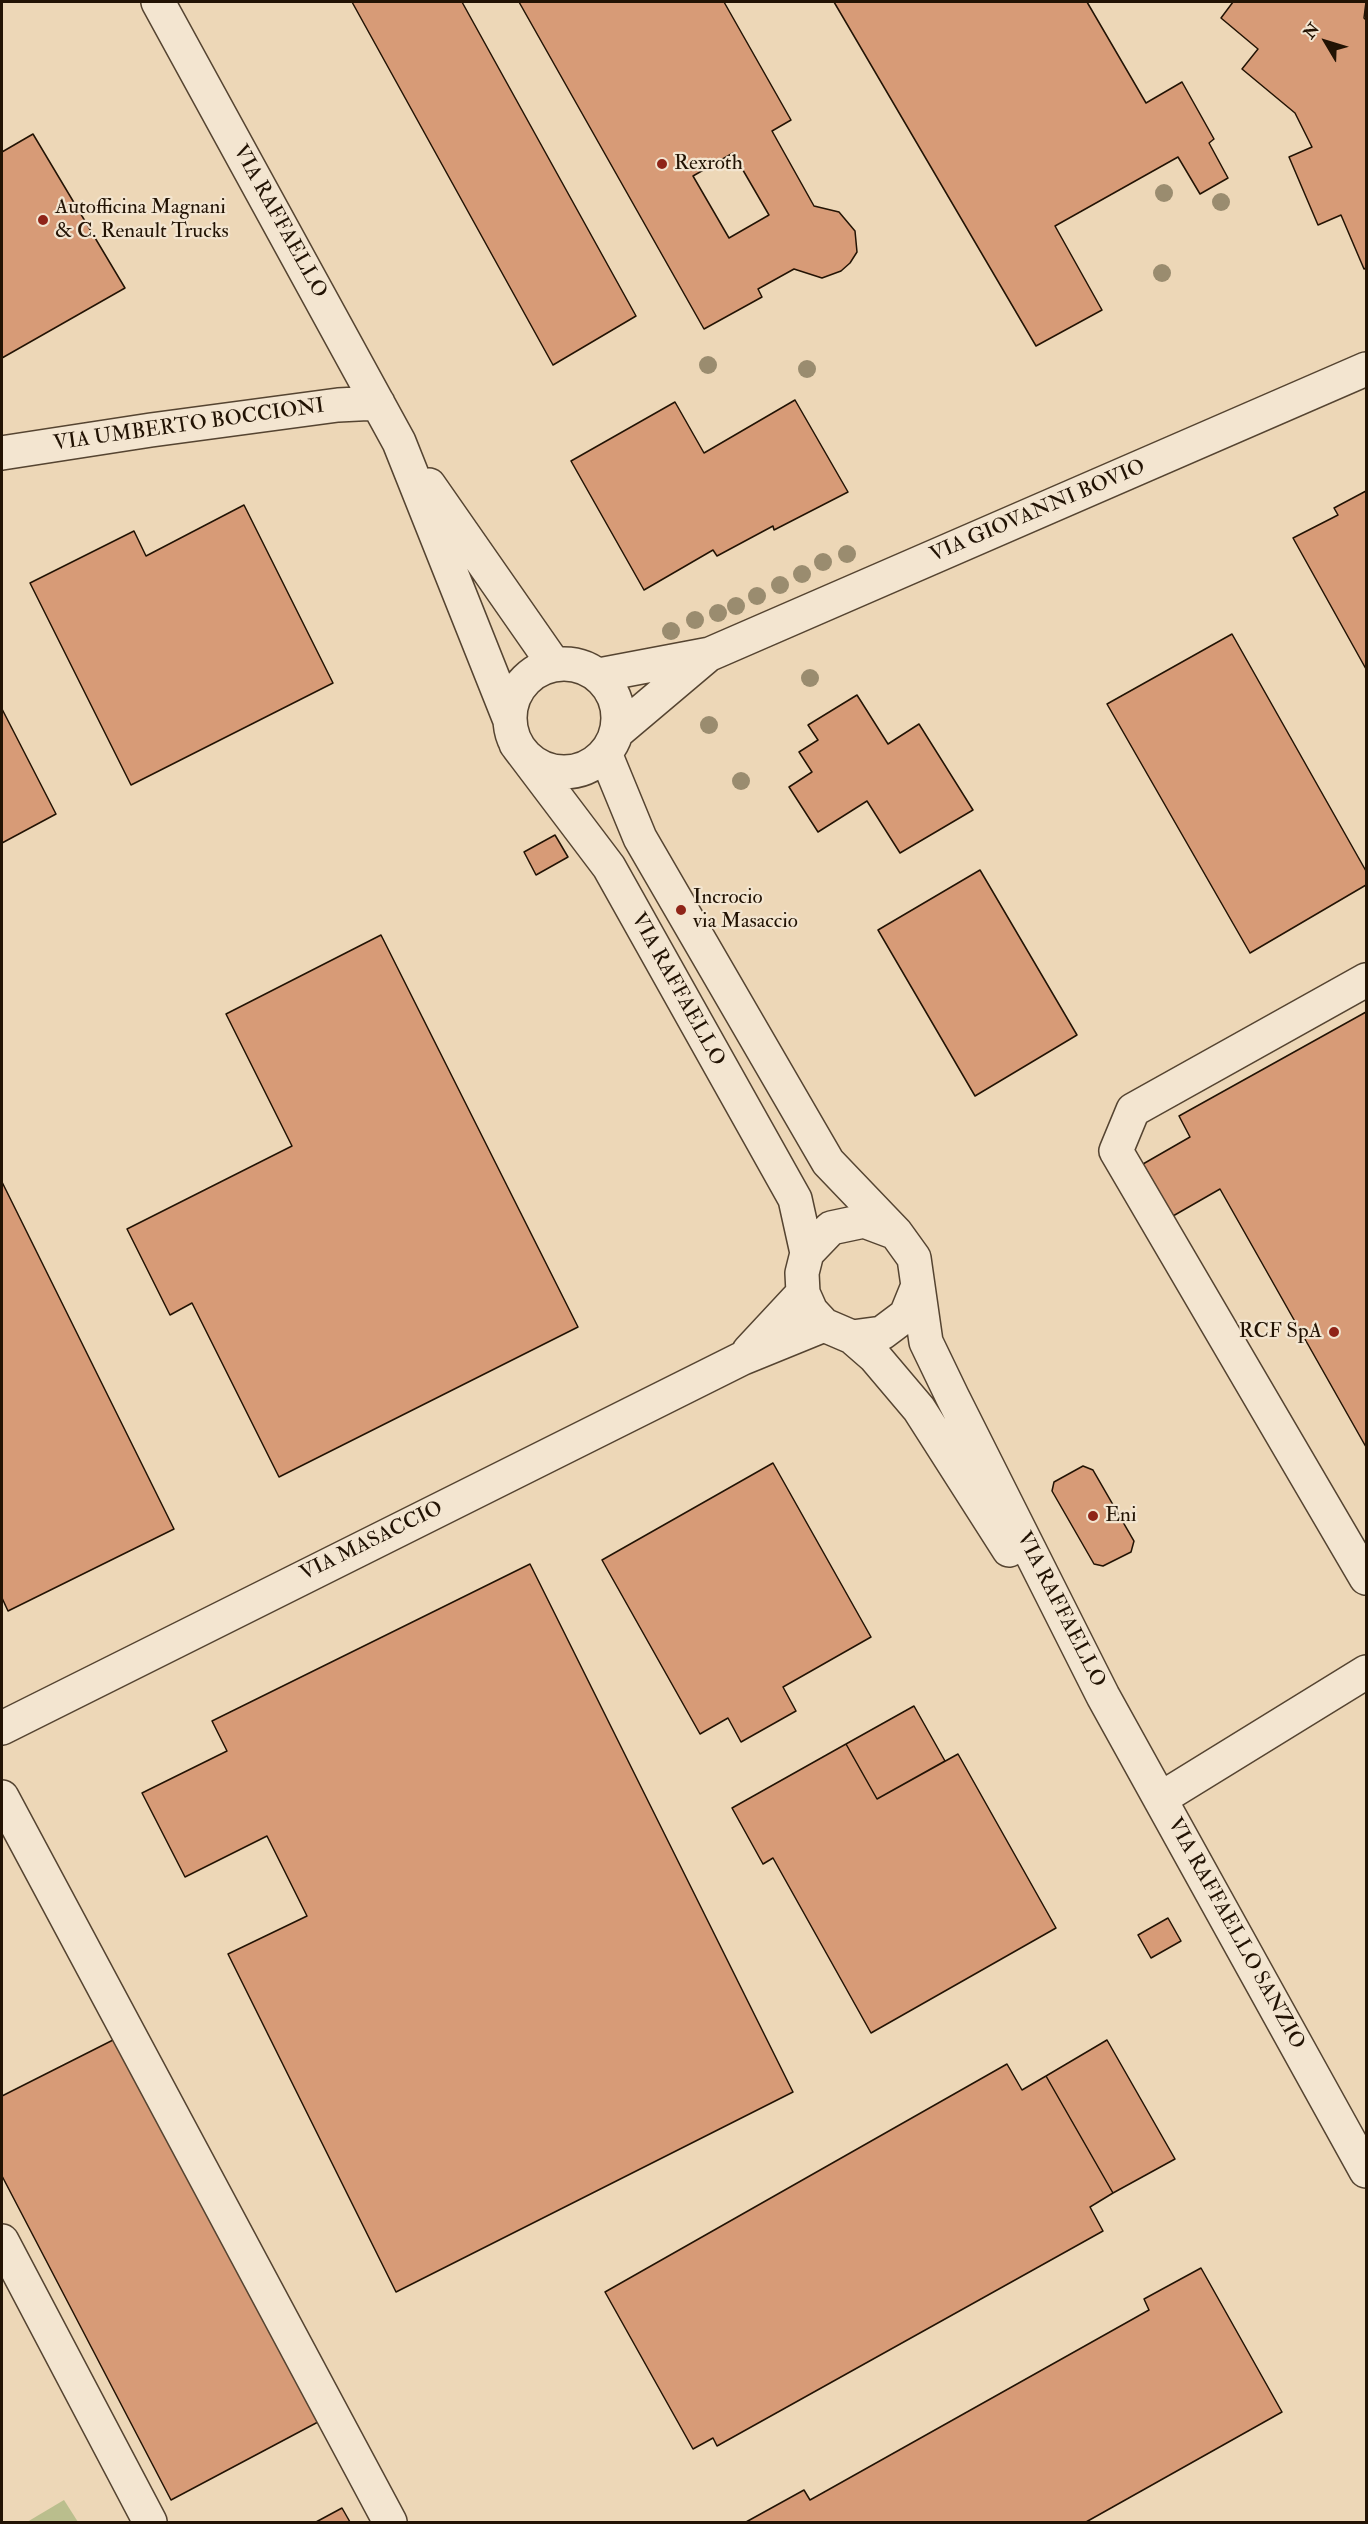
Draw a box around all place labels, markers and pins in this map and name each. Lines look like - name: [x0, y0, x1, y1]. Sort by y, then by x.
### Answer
- place label: Rexroth: [674, 151, 743, 177]
- marker: Rexroth: [655, 157, 669, 171]
- place label: Autofficina Magnani & C. Renault Trucks: [55, 195, 229, 245]
- marker: Autofficina Magnani & C. Renault Trucks: [36, 213, 50, 227]
- place label: Incrocio via Masaccio: [693, 885, 798, 935]
- marker: Incrocio via Masaccio: [674, 903, 688, 917]
- place label: RCF SpA: [1239, 1319, 1322, 1345]
- marker: RCF SpA: [1327, 1325, 1341, 1339]
- place label: Eni: [1105, 1503, 1137, 1529]
- marker: Eni: [1086, 1509, 1100, 1523]

